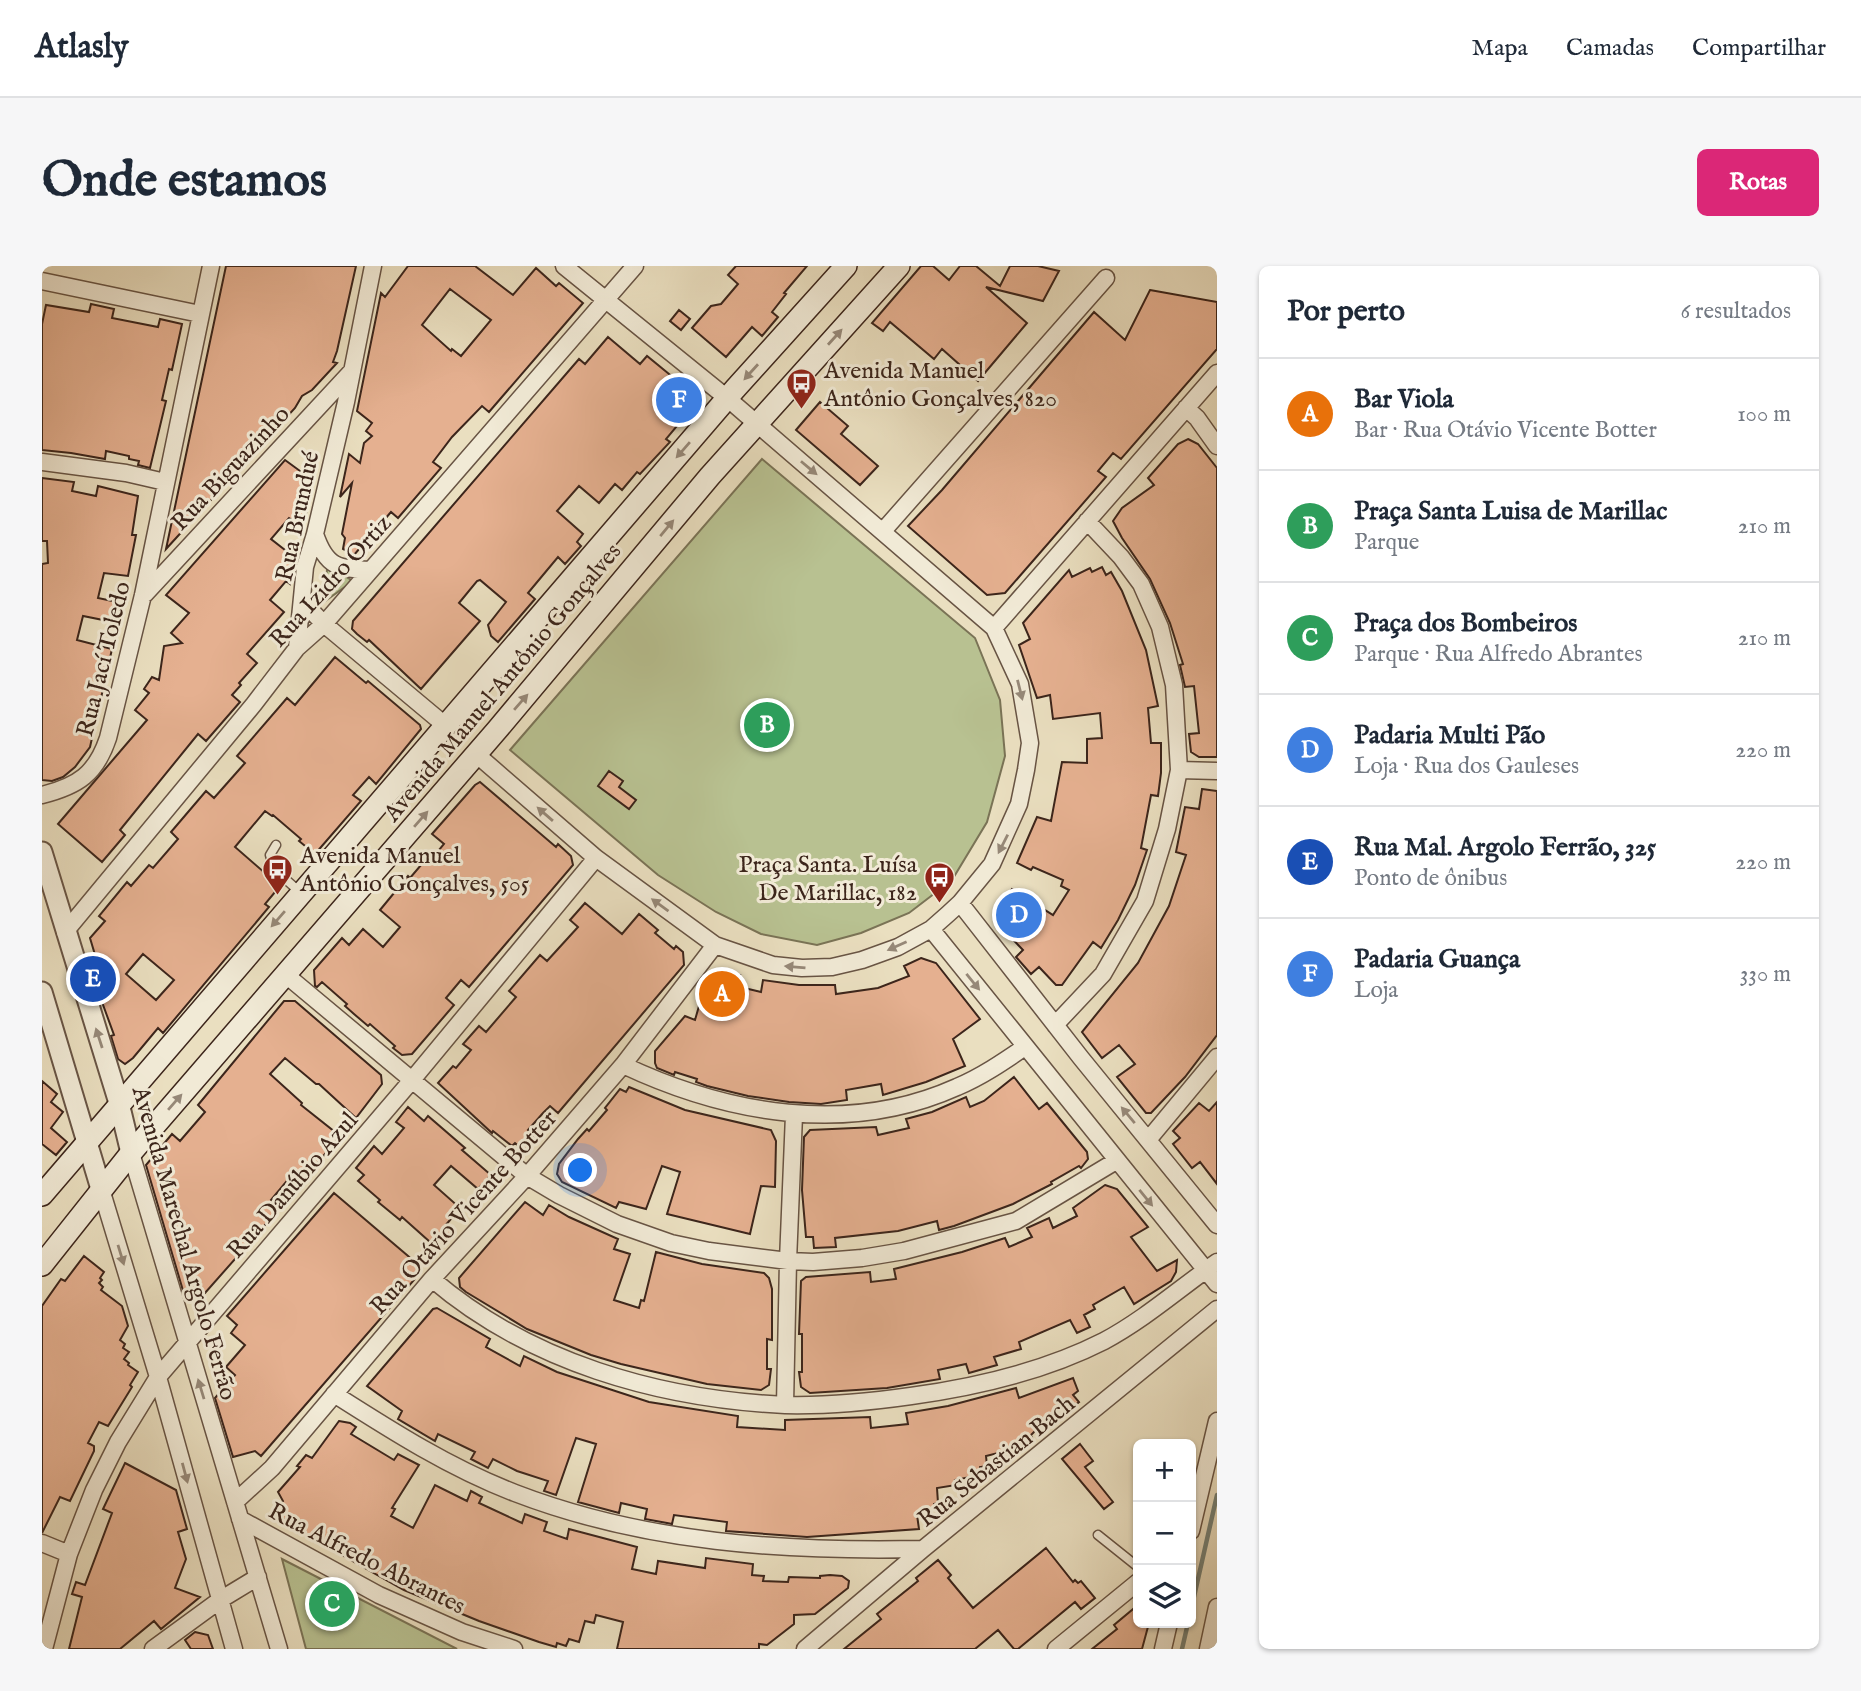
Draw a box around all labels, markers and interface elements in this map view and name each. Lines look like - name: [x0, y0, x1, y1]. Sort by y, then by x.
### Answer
- text: Atlasly: [35, 27, 128, 69]
- text: Mapa: [1472, 33, 1528, 64]
- text: Camadas: [1566, 33, 1654, 64]
- text: Compartilhar: [1692, 33, 1826, 64]
- button: Rotas: [1697, 149, 1819, 216]
- text: Onde estamos: [42, 151, 327, 213]
- text: Por perto: [1287, 293, 1405, 331]
- text: 6 resultados: [1680, 297, 1791, 326]
- one-way arrow: [827, 328, 843, 346]
- place label: Avenida Manuel Antônio Gonçalves, 820: [823, 356, 1057, 415]
- one-way arrow: [744, 363, 759, 380]
- bus stop icon: Avenida Manuel Antônio Gonçalves, 820: [784, 367, 818, 411]
- pin: F: [656, 374, 702, 426]
- text: Bar Viola: [1354, 383, 1454, 416]
- street label: Rua Biguazinho: [165, 400, 297, 538]
- text: A: [1302, 400, 1318, 429]
- text: 100 m: [1737, 400, 1791, 429]
- text: Bar · Rua Otávio Vicente Botter: [1354, 416, 1657, 445]
- one-way arrow: [676, 442, 691, 459]
- street label: Rua Brundué: [270, 448, 327, 584]
- one-way arrow: [800, 460, 817, 475]
- text: Praça Santa Luisa de Marillac: [1354, 495, 1667, 528]
- street label: Rua Izidro Ortiz: [263, 509, 399, 655]
- text: B: [1302, 512, 1318, 541]
- text: 210 m: [1738, 512, 1791, 541]
- one-way arrow: [659, 519, 674, 536]
- text: Parque: [1354, 528, 1419, 557]
- street label: Avenida Manuel Antônio Gonçalves: [377, 537, 629, 829]
- street label: Rua Jací Toledo: [70, 578, 139, 740]
- text: Praça dos Bombeiros: [1354, 607, 1577, 640]
- text: C: [1302, 624, 1318, 653]
- text: 210 m: [1738, 624, 1791, 653]
- text: Parque · Rua Alfredo Abrantes: [1354, 640, 1643, 669]
- one-way arrow: [1015, 679, 1026, 701]
- one-way arrow: [513, 693, 529, 711]
- pin: B: [744, 699, 790, 751]
- text: Padaria Multi Pão: [1354, 719, 1545, 752]
- text: D: [1301, 736, 1319, 765]
- text: 220 m: [1735, 736, 1791, 765]
- text: Loja · Rua dos Gauleses: [1354, 752, 1579, 781]
- one-way arrow: [536, 806, 554, 822]
- one-way arrow: [413, 810, 428, 828]
- text: Rua Mal. Argolo Ferrão, 325: [1354, 831, 1656, 864]
- one-way arrow: [997, 834, 1008, 854]
- place label: Avenida Manuel Antônio Gonçalves, 505: [299, 841, 530, 900]
- text: E: [1302, 848, 1318, 877]
- text: 220 m: [1735, 848, 1791, 877]
- place label: Praça Santa. Luísa De Marillac, 182: [739, 850, 918, 909]
- bus stop icon: Avenida Manuel Antônio Gonçalves, 505: [260, 852, 294, 896]
- bus stop icon: Praça Santa. Luísa De Marillac, 182: [923, 861, 957, 905]
- text: Ponto de ônibus: [1354, 864, 1507, 893]
- pin: D: [996, 889, 1042, 941]
- one-way arrow: [651, 898, 669, 912]
- one-way arrow: [271, 911, 286, 928]
- one-way arrow: [887, 940, 907, 952]
- text: Padaria Guança: [1354, 943, 1520, 976]
- pin: E: [70, 953, 116, 1005]
- text: F: [1303, 960, 1317, 989]
- text: 330 m: [1740, 960, 1791, 989]
- one-way arrow: [784, 961, 806, 972]
- pin: A: [699, 968, 745, 1020]
- one-way arrow: [966, 973, 981, 991]
- text: Loja: [1354, 976, 1398, 1005]
- one-way arrow: [93, 1028, 103, 1049]
- street label: Avenida Marechal Argolo Ferrão: [124, 1082, 243, 1404]
- one-way arrow: [167, 1093, 183, 1111]
- street label: Rua Otávio Vicente Botter: [364, 1104, 564, 1322]
- street label: Rua Danúbio Azul: [221, 1106, 366, 1266]
- one-way arrow: [1120, 1106, 1135, 1124]
- your location: [563, 1153, 597, 1187]
- one-way arrow: [1139, 1189, 1154, 1207]
- one-way arrow: [116, 1244, 126, 1265]
- one-way arrow: [196, 1379, 206, 1400]
- street label: Rua Sebastian Bach: [912, 1389, 1082, 1535]
- map controls: [1133, 1439, 1196, 1628]
- button: +: [1133, 1439, 1196, 1502]
- one-way arrow: [180, 1462, 191, 1484]
- street label: Rua Alfredo Abrantes: [263, 1496, 470, 1622]
- button: −: [1133, 1502, 1196, 1565]
- button: layers: [1133, 1565, 1196, 1628]
- pin: C: [309, 1578, 355, 1630]

